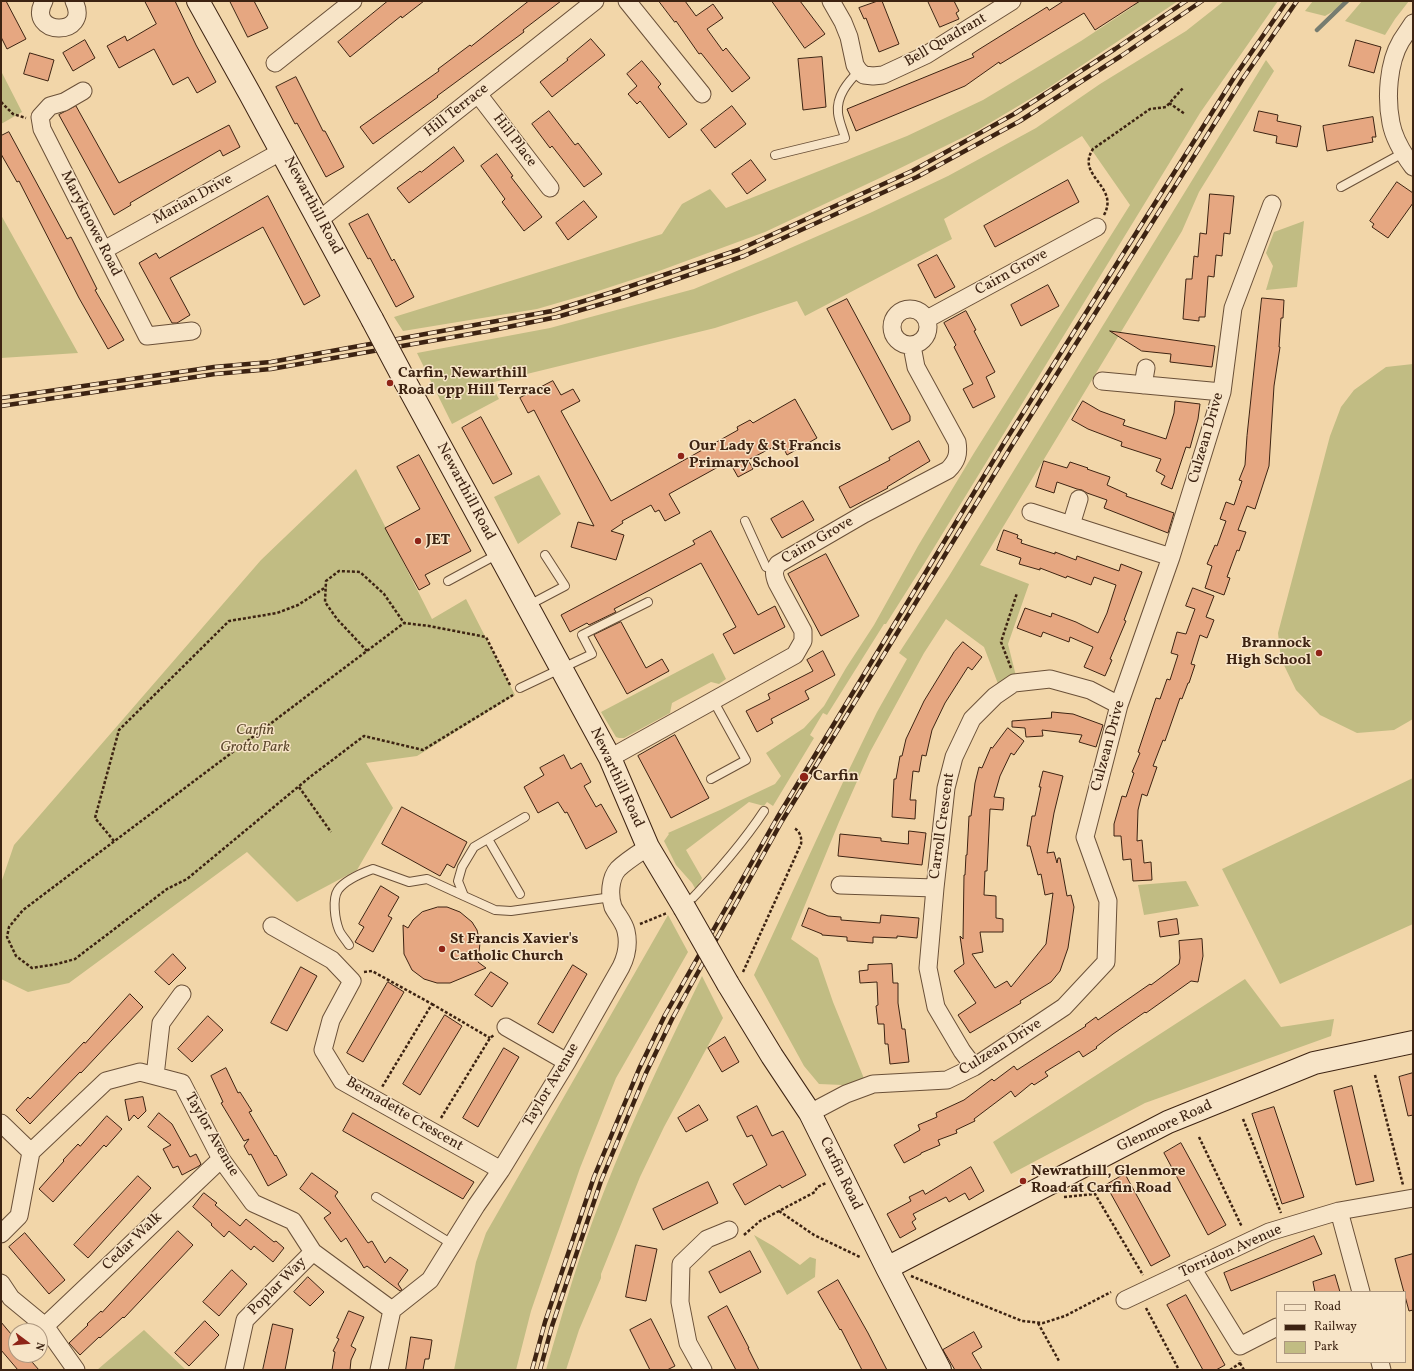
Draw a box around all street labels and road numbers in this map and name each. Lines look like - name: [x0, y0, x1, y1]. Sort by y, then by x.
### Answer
- street label: Bell Quadrant: [902, 10, 990, 72]
- street label: Hill Terrace: [421, 80, 493, 142]
- street label: Hill Place: [488, 111, 540, 171]
- street label: Newarthill Road: [279, 154, 345, 258]
- street label: Maryknowe Road: [56, 168, 124, 280]
- street label: Marian Drive: [150, 171, 236, 229]
- street label: Cairn Grove: [973, 246, 1051, 300]
- street label: Culzean Drive: [1185, 391, 1229, 485]
- street label: Newarthill Road: [432, 440, 498, 544]
- street label: Cairn Grove: [779, 513, 857, 569]
- street label: Culzean Drive: [1088, 699, 1130, 793]
- street label: Newarthill Road: [585, 725, 647, 831]
- street label: Carroll Crescent: [927, 772, 959, 880]
- street label: Culzean Drive: [957, 1016, 1045, 1080]
- street label: Taylor Avenue: [520, 1040, 584, 1130]
- street label: Bernadette Crescent: [342, 1074, 466, 1156]
- street label: Taylor Avenue: [180, 1090, 242, 1180]
- street label: Glenmore Road: [1115, 1097, 1215, 1157]
- street label: Carfin Road: [815, 1135, 865, 1213]
- street label: Cedar Walk: [99, 1209, 167, 1275]
- street label: Torridon Avenue: [1177, 1221, 1285, 1283]
- street label: Poplar Way: [245, 1254, 311, 1320]

